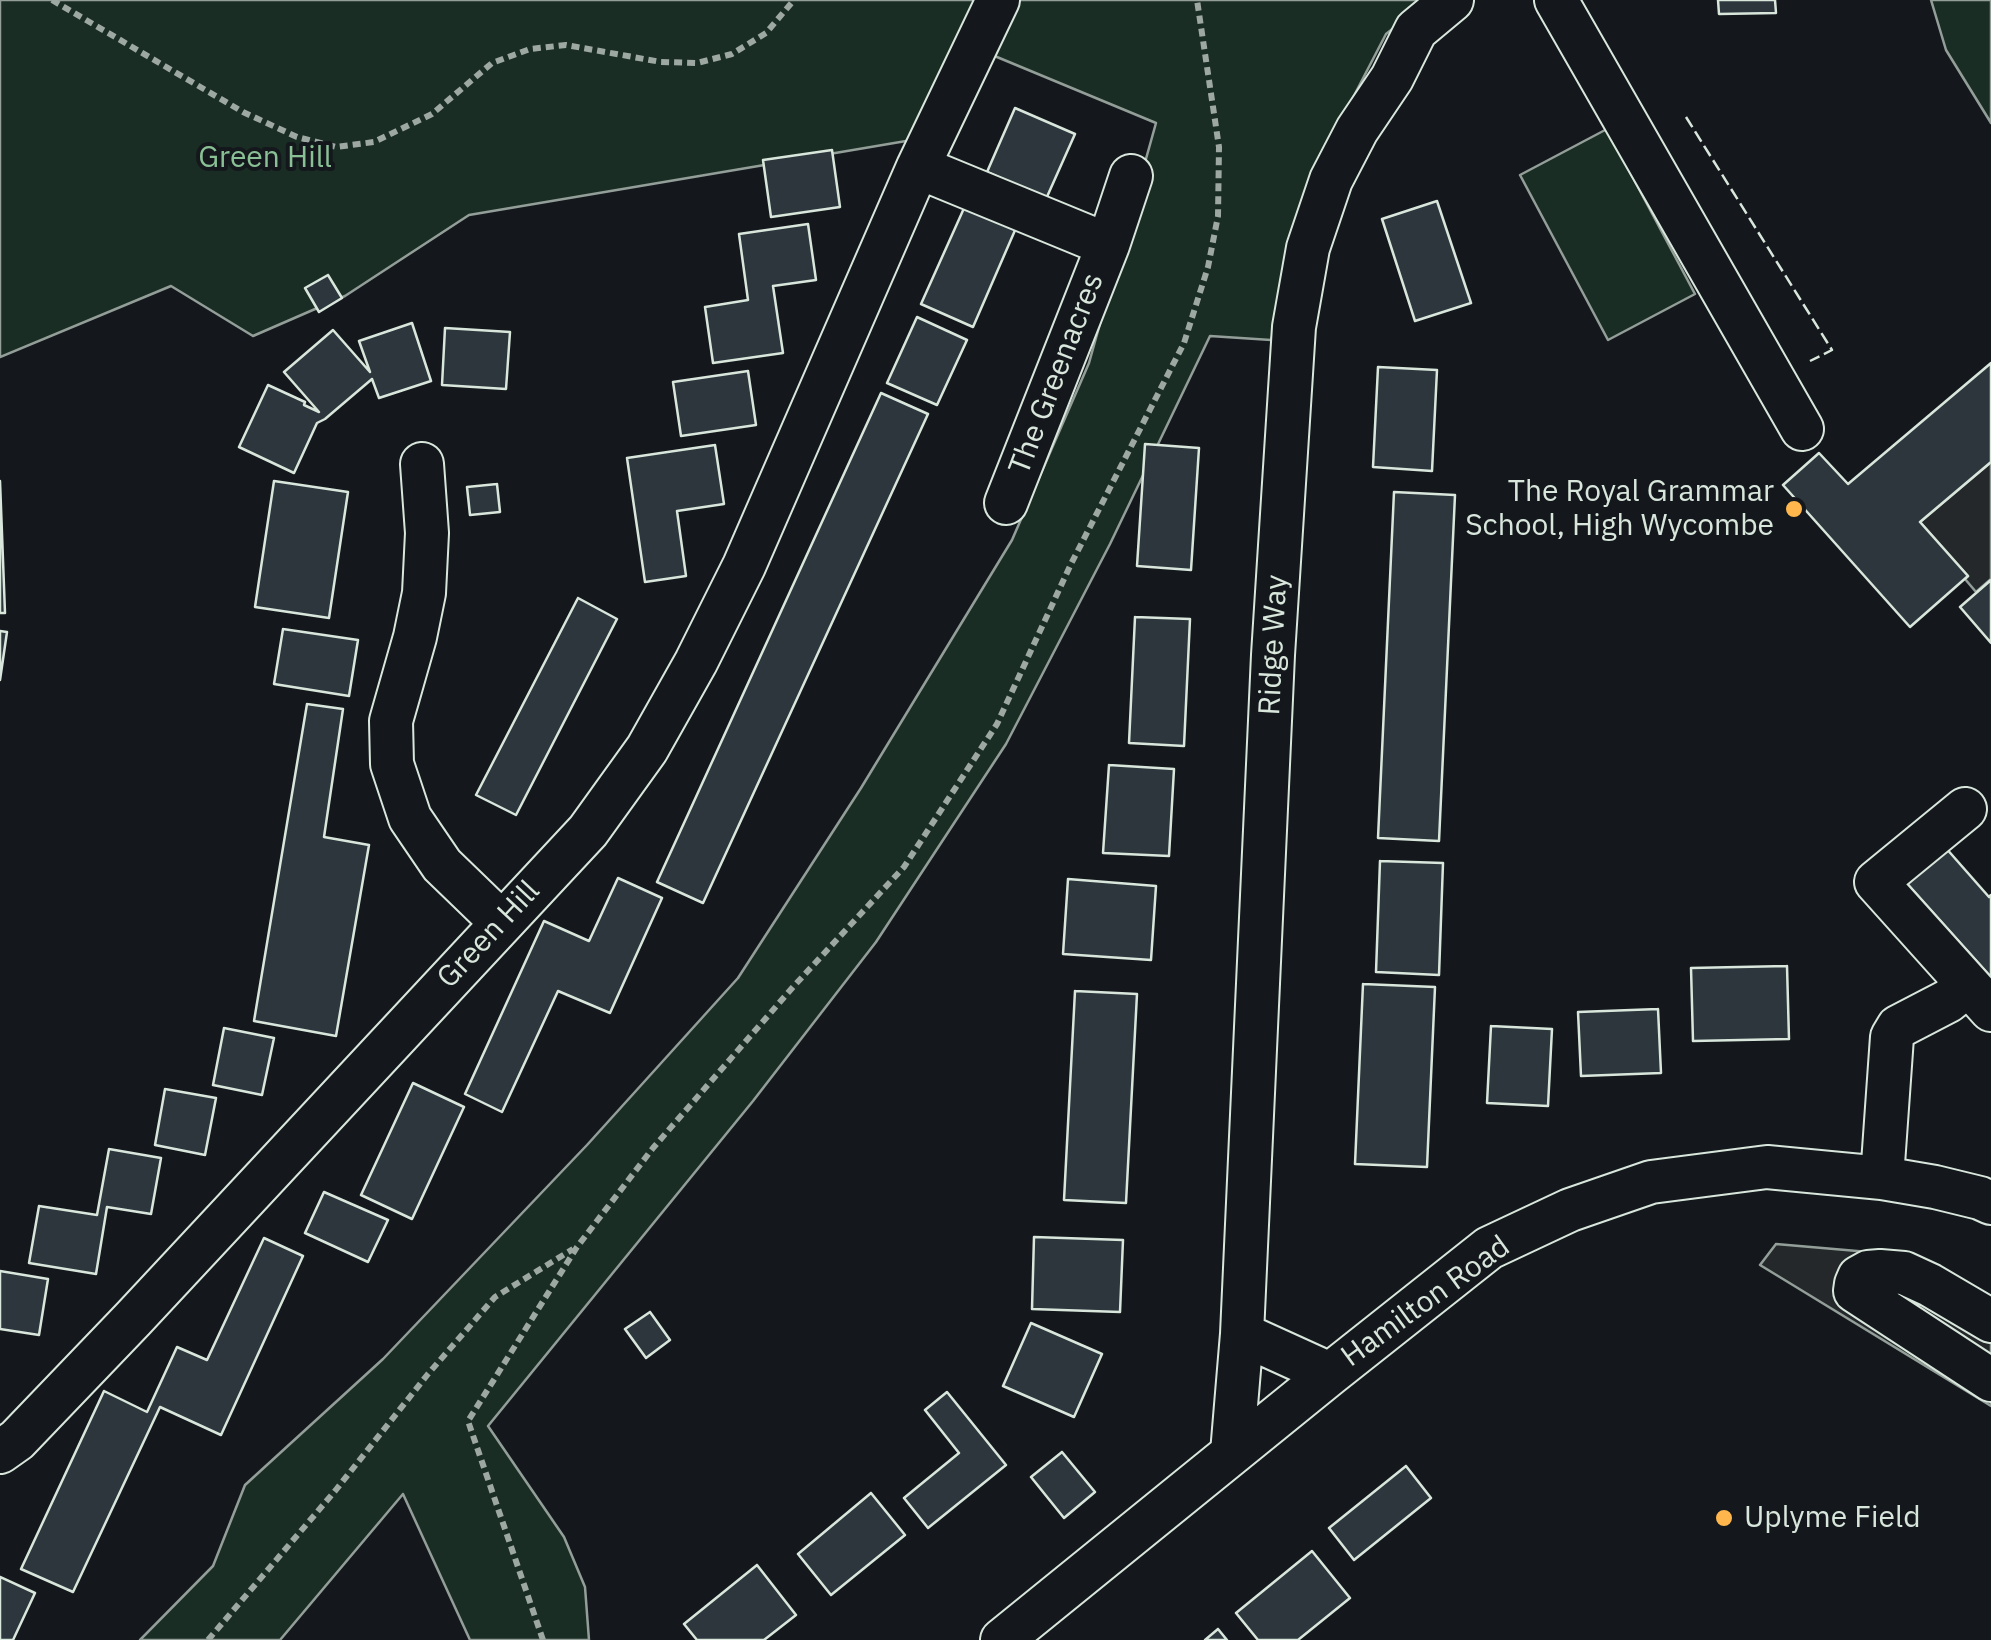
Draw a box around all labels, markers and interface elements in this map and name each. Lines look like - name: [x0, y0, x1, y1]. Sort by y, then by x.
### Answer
- park label: Green Hill: [198, 140, 332, 176]
- street label: The Greenacres: [1002, 268, 1112, 480]
- place label: The Royal Grammar School, High Wycombe: [1465, 474, 1774, 544]
- marker: The Royal Grammar School, High Wycombe: [1783, 498, 1805, 520]
- street label: Ridge Way: [1252, 574, 1296, 716]
- street label: Green Hill: [430, 874, 548, 996]
- street label: Hamilton Road: [1335, 1229, 1517, 1375]
- place label: Uplyme Field: [1744, 1500, 1921, 1536]
- marker: Uplyme Field: [1713, 1507, 1735, 1529]

